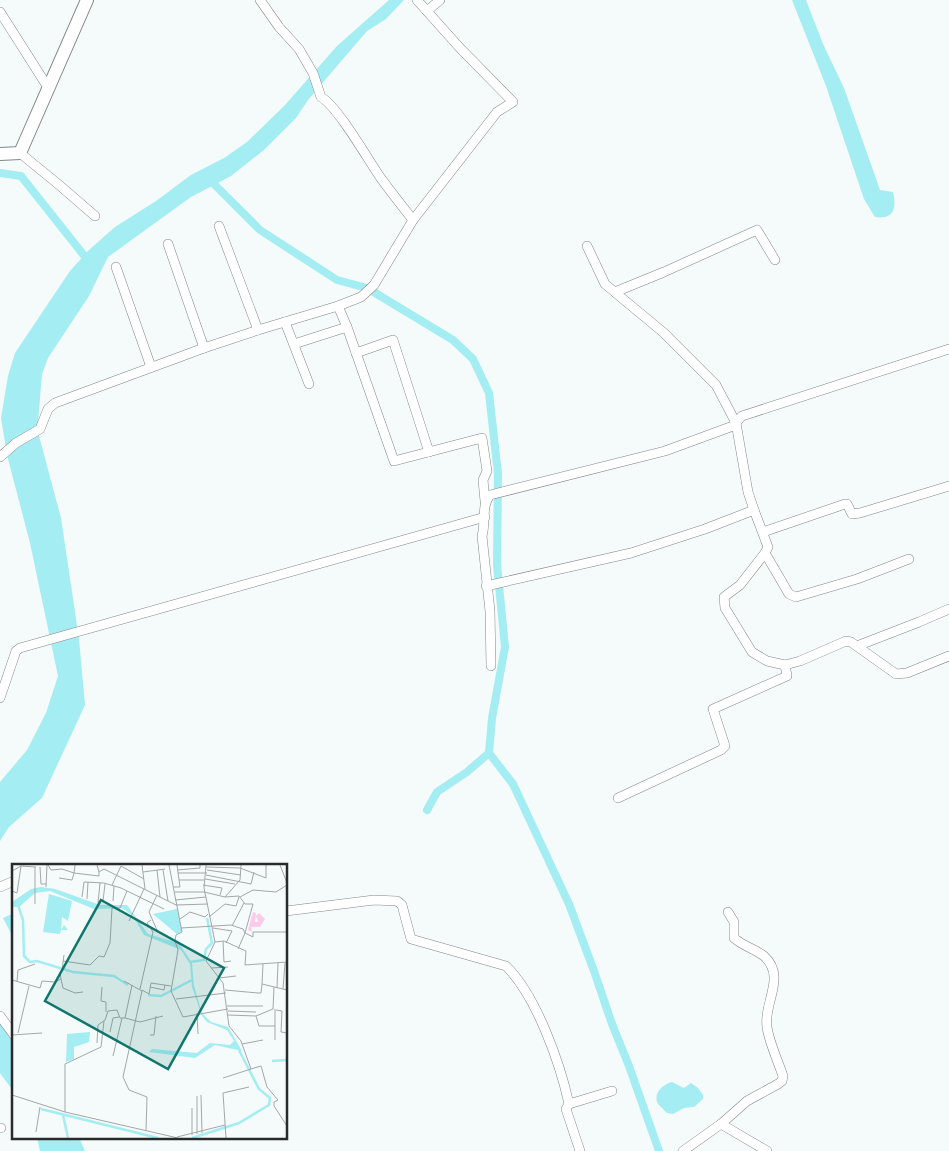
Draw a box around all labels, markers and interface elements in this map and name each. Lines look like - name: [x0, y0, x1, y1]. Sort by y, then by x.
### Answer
- inset map: [12, 864, 288, 1138]

